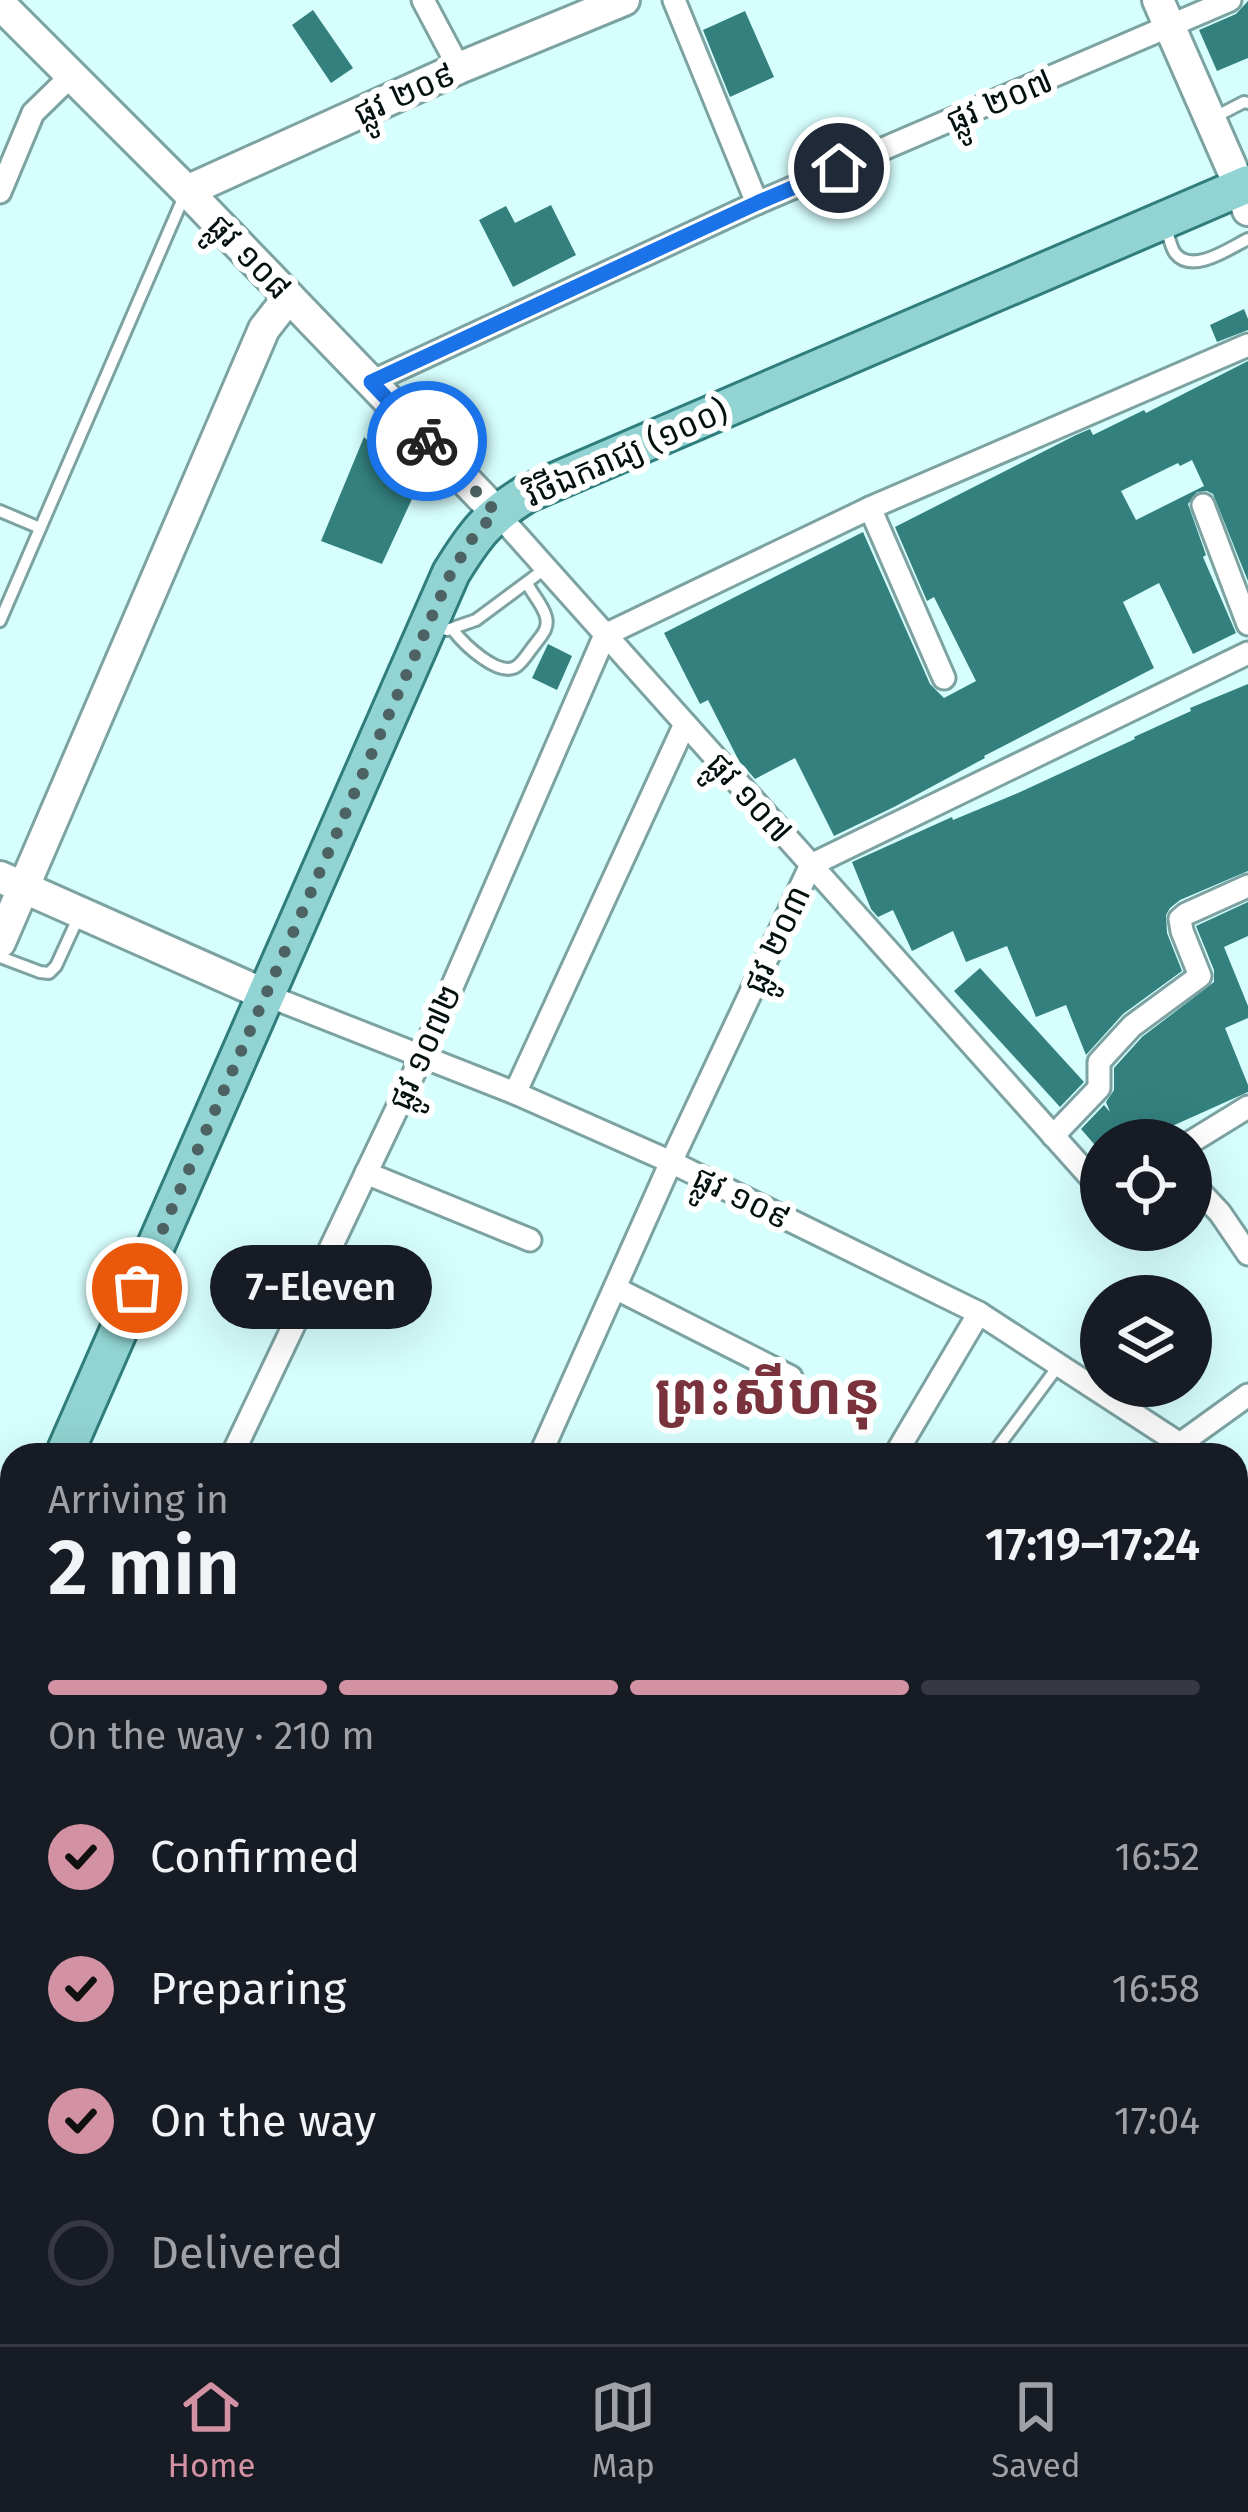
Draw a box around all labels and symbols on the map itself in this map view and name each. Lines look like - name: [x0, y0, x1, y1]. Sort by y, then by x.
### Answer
- street label: ផ្លូវ ២០៩: [347, 54, 465, 142]
- street label: ផ្លូវ ២០៧: [940, 61, 1062, 149]
- pin: [788, 117, 890, 219]
- street label: ផ្លូវ ១០៨: [193, 206, 300, 314]
- courier: [367, 381, 487, 501]
- street label: វិថីឯករាជ្យ (១០០): [519, 390, 734, 515]
- street label: ផ្លូវ ១០៧: [692, 744, 800, 857]
- street label: ផ្លូវ ២០៣: [735, 879, 827, 1004]
- street label: ផ្លូវ ១០៧២: [380, 979, 478, 1120]
- street label: ផ្លូវ ១០៩: [683, 1157, 797, 1246]
- pin: [86, 1237, 188, 1339]
- callout: 7-Eleven: [209, 1246, 431, 1330]
- district label: ព្រះសីហនុ: [655, 1361, 881, 1430]

